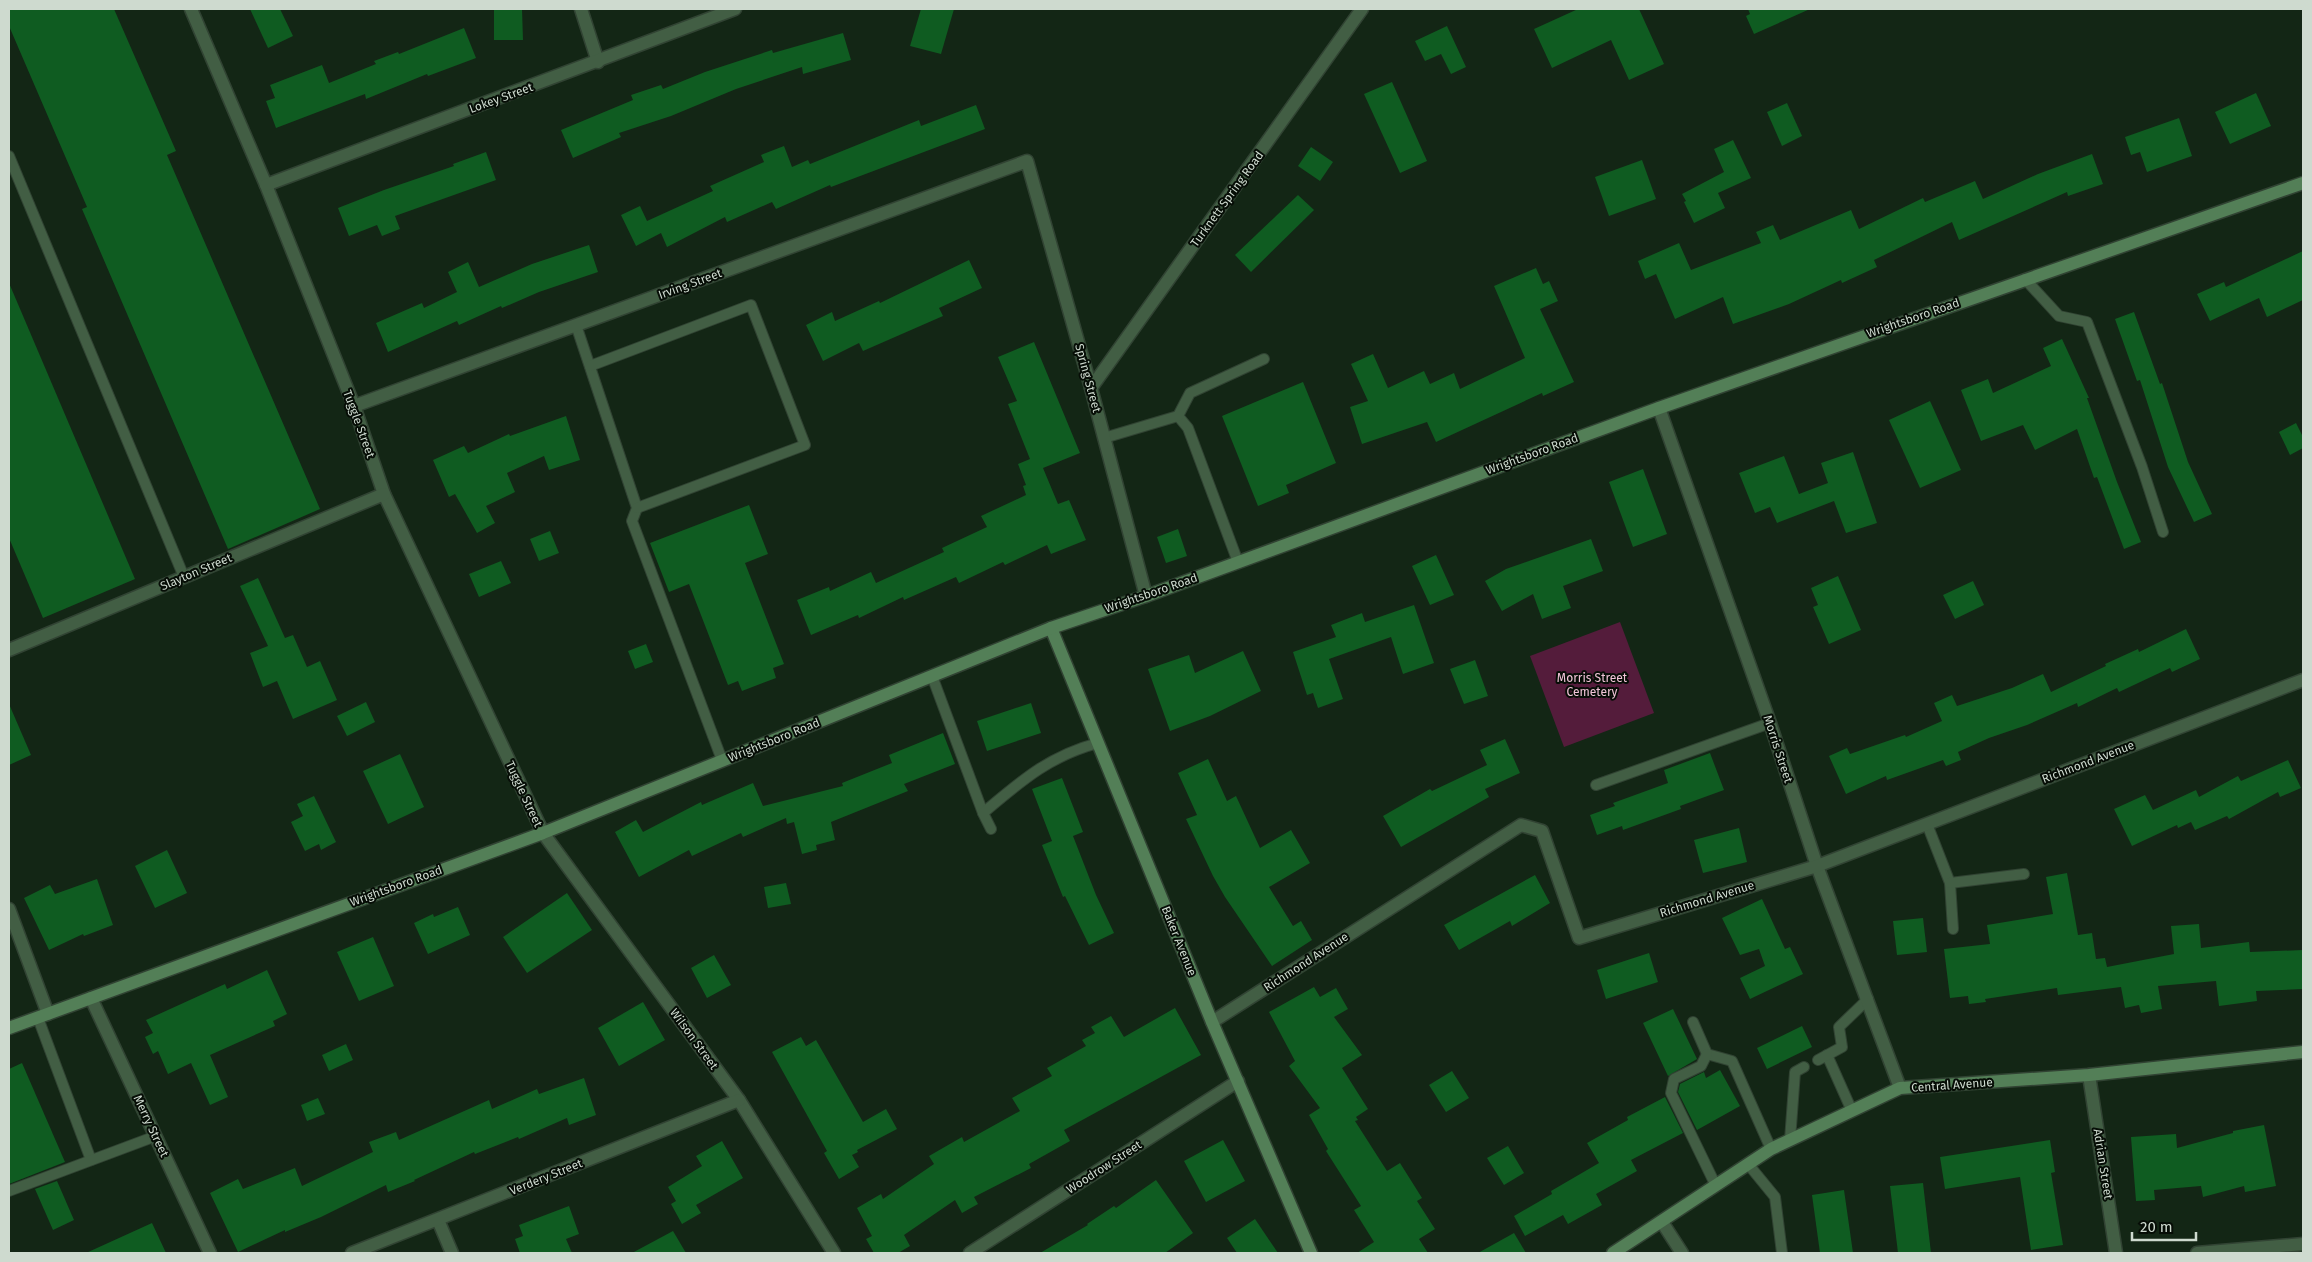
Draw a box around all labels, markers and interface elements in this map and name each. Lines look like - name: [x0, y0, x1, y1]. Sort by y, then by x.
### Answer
- street label: Lokey Street: [467, 80, 535, 116]
- street label: Turknett Spring Road: [1188, 148, 1266, 250]
- street label: Irving Street: [656, 266, 724, 302]
- street label: Wrightsboro Road: [1865, 296, 1961, 340]
- street label: Spring Street: [1072, 342, 1104, 415]
- street label: Tuggle Street: [340, 388, 378, 460]
- street label: Wrightsboro Road: [1484, 431, 1580, 477]
- street label: Slayton Street: [158, 550, 234, 593]
- street label: Wrightsboro Road: [1103, 571, 1199, 615]
- park label: Morris Street Cemetery: [1557, 671, 1628, 699]
- street label: Morris Street: [1760, 713, 1796, 785]
- street label: Wrightsboro Road: [726, 715, 822, 765]
- street label: Richmond Avenue: [2040, 738, 2136, 786]
- street label: Tuggle Street: [503, 759, 546, 830]
- street label: Wrightsboro Road: [348, 863, 444, 909]
- street label: Richmond Avenue: [1658, 878, 1756, 920]
- street label: Baker Avenue: [1159, 904, 1199, 978]
- street label: Richmond Avenue: [1261, 929, 1351, 995]
- street label: Wilson Street: [667, 1006, 721, 1073]
- street label: Central Avenue: [1911, 1075, 1993, 1095]
- street label: Merry Street: [131, 1093, 172, 1160]
- street label: Adrian Street: [2091, 1128, 2116, 1201]
- street label: Woodrow Street: [1064, 1137, 1145, 1196]
- street label: Verdery Street: [508, 1156, 585, 1198]
- scale bar: [2132, 1210, 2196, 1242]
- text: 20 m: [2140, 1218, 2173, 1236]

